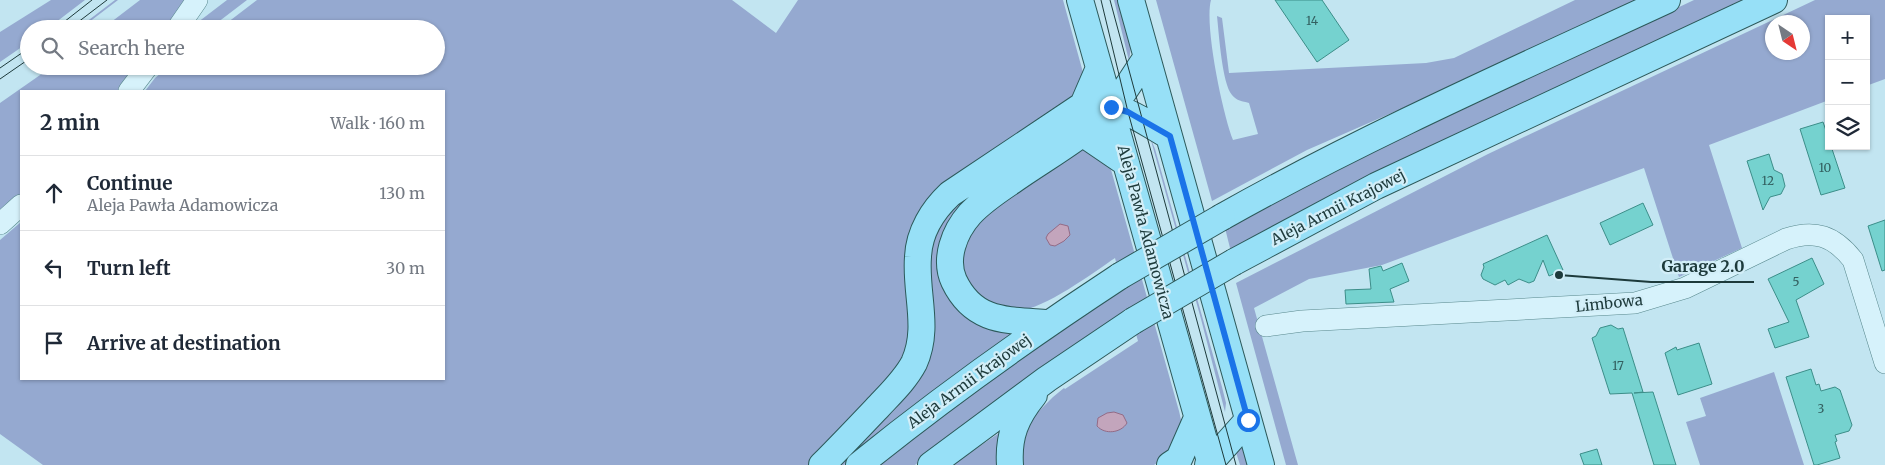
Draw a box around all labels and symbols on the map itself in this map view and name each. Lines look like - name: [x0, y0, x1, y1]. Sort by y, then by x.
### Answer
- house number: 14: [1306, 13, 1319, 28]
- north arrow: [1765, 15, 1810, 60]
- route end: [1100, 96, 1123, 119]
- street label: Aleja Pawła Adamowicza: [1113, 142, 1178, 321]
- house number: 10: [1819, 160, 1832, 175]
- street label: Aleja Armii Krajowej: [1267, 165, 1408, 250]
- house number: 12: [1762, 173, 1774, 188]
- callout: Garage 2.0: [1651, 251, 1754, 282]
- text: Garage 2.0: [1661, 256, 1745, 276]
- house number: 5: [1792, 274, 1800, 289]
- street label: Limbowa: [1574, 290, 1644, 316]
- street label: Aleja Armii Krajowej: [903, 330, 1035, 433]
- house number: 17: [1612, 358, 1624, 373]
- house number: 3: [1818, 401, 1825, 416]
- route start: [1237, 409, 1260, 432]

